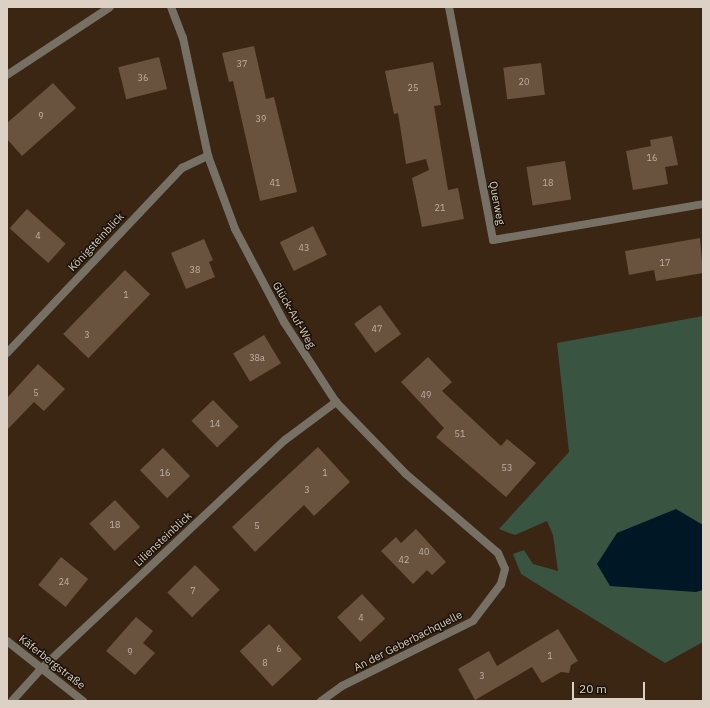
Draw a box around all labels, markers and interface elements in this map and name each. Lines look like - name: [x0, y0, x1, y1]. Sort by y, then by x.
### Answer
- house number: 37: [237, 59, 247, 69]
- house number: 36: [138, 73, 148, 83]
- house number: 20: [519, 77, 529, 87]
- house number: 25: [408, 83, 418, 93]
- house number: 9: [38, 111, 44, 121]
- house number: 39: [256, 114, 266, 124]
- house number: 16: [647, 153, 657, 163]
- house number: 41: [270, 178, 280, 188]
- house number: 18: [543, 178, 553, 188]
- street label: Querweg: [486, 180, 508, 226]
- house number: 21: [435, 203, 445, 213]
- street label: Königsteinblick: [66, 210, 126, 274]
- house number: 4: [35, 231, 41, 241]
- house number: 43: [299, 243, 309, 253]
- house number: 17: [660, 258, 670, 268]
- house number: 38: [190, 265, 200, 275]
- street label: Glück-Auf-Weg: [270, 279, 318, 351]
- house number: 1: [123, 290, 129, 300]
- house number: 47: [372, 324, 382, 334]
- house number: 3: [84, 330, 90, 340]
- house number: 38a: [249, 353, 265, 363]
- house number: 5: [33, 388, 39, 398]
- house number: 49: [421, 390, 431, 400]
- house number: 14: [210, 419, 220, 429]
- house number: 51: [455, 429, 465, 439]
- house number: 53: [502, 463, 512, 473]
- house number: 16: [160, 468, 170, 478]
- house number: 1: [322, 468, 328, 478]
- house number: 3: [304, 485, 310, 495]
- street label: Liliensteinblick: [131, 509, 195, 569]
- house number: 18: [110, 520, 120, 530]
- house number: 5: [254, 521, 260, 531]
- house number: 40: [419, 547, 429, 557]
- house number: 42: [399, 555, 409, 565]
- house number: 24: [59, 577, 69, 587]
- house number: 7: [190, 586, 196, 596]
- street label: An der Geberbachquelle: [352, 608, 464, 674]
- house number: 4: [358, 613, 364, 623]
- street label: Käferbergstraße: [16, 632, 88, 692]
- house number: 6: [276, 644, 282, 654]
- house number: 9: [127, 647, 133, 657]
- house number: 1: [547, 651, 553, 661]
- house number: 8: [262, 658, 268, 668]
- house number: 3: [479, 671, 485, 681]
- scale bar: [574, 674, 647, 700]
- text: 20 m: [579, 681, 607, 696]

